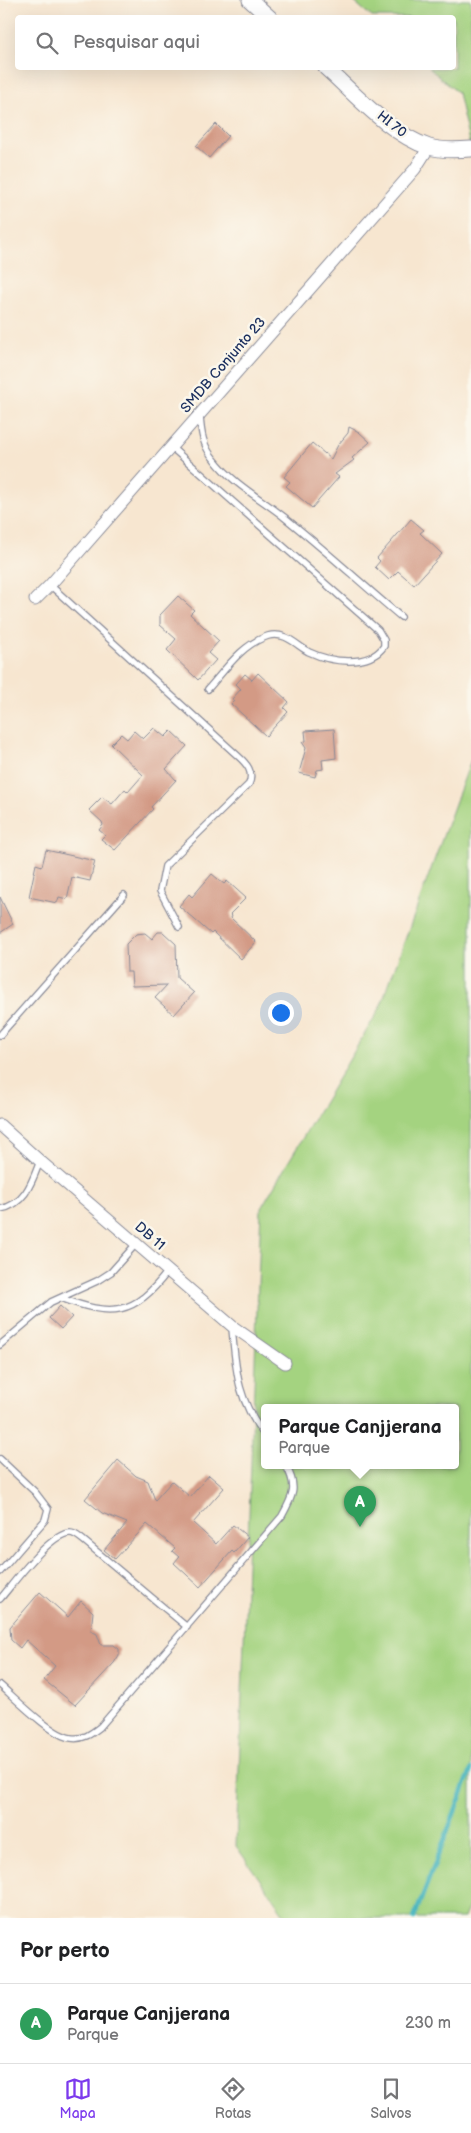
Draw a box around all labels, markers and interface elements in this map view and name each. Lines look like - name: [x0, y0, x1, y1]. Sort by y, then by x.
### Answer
- search box: [15, 15, 456, 70]
- icon: search: [33, 29, 61, 57]
- text: Pesquisar aqui: [73, 31, 200, 54]
- street label: HI 70: [374, 107, 410, 141]
- street label: SMDB Conjunto 23: [177, 314, 269, 416]
- your location: [268, 1000, 294, 1026]
- street label: DB 11: [131, 1218, 169, 1254]
- popup: [261, 1404, 459, 1469]
- text: Parque Canjjerana: [278, 1416, 442, 1439]
- text: Parque: [278, 1439, 330, 1458]
- pin: A: [344, 1486, 376, 1527]
- text: Por perto: [20, 1938, 110, 1963]
- text: Parque Canjjerana: [67, 2003, 230, 2026]
- text: A: [31, 2014, 41, 2033]
- text: 230 m: [405, 2014, 451, 2033]
- text: Parque: [67, 2026, 119, 2045]
- tab: Mapa: [60, 2075, 96, 2122]
- tab: Rotas: [215, 2075, 251, 2122]
- tab: Salvos: [370, 2075, 411, 2122]

